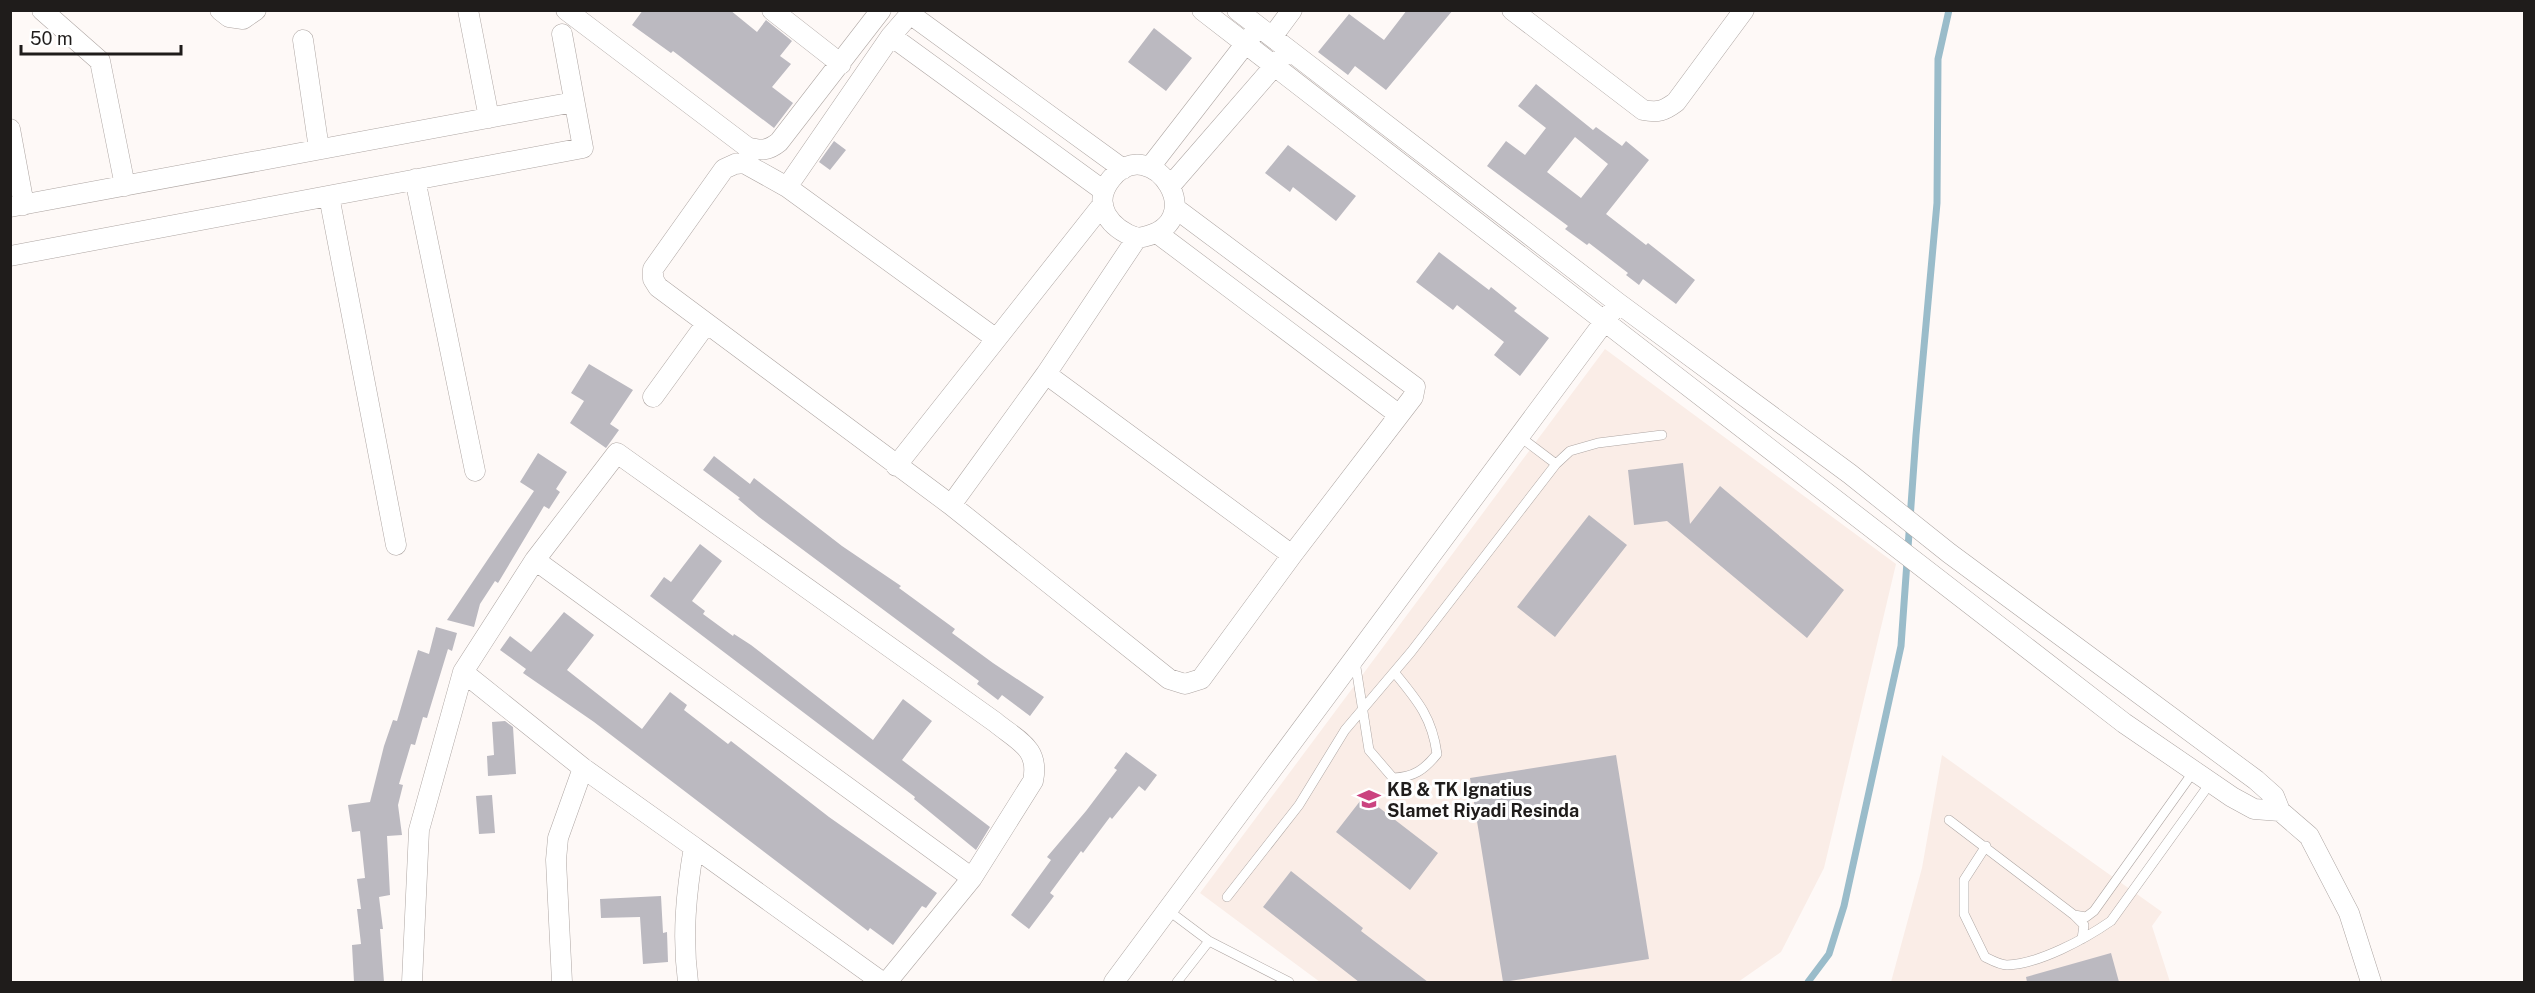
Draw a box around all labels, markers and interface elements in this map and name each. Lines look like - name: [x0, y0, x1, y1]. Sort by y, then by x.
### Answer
- scale bar: [21, 18, 182, 56]
- text: 50 m: [30, 28, 73, 49]
- place label: KB & TK Ignatius Slamet Riyadi Resinda: [1387, 779, 1579, 821]
- school or university icon: KB & TK Ignatius Slamet Riyadi Resinda: [1356, 786, 1382, 812]

